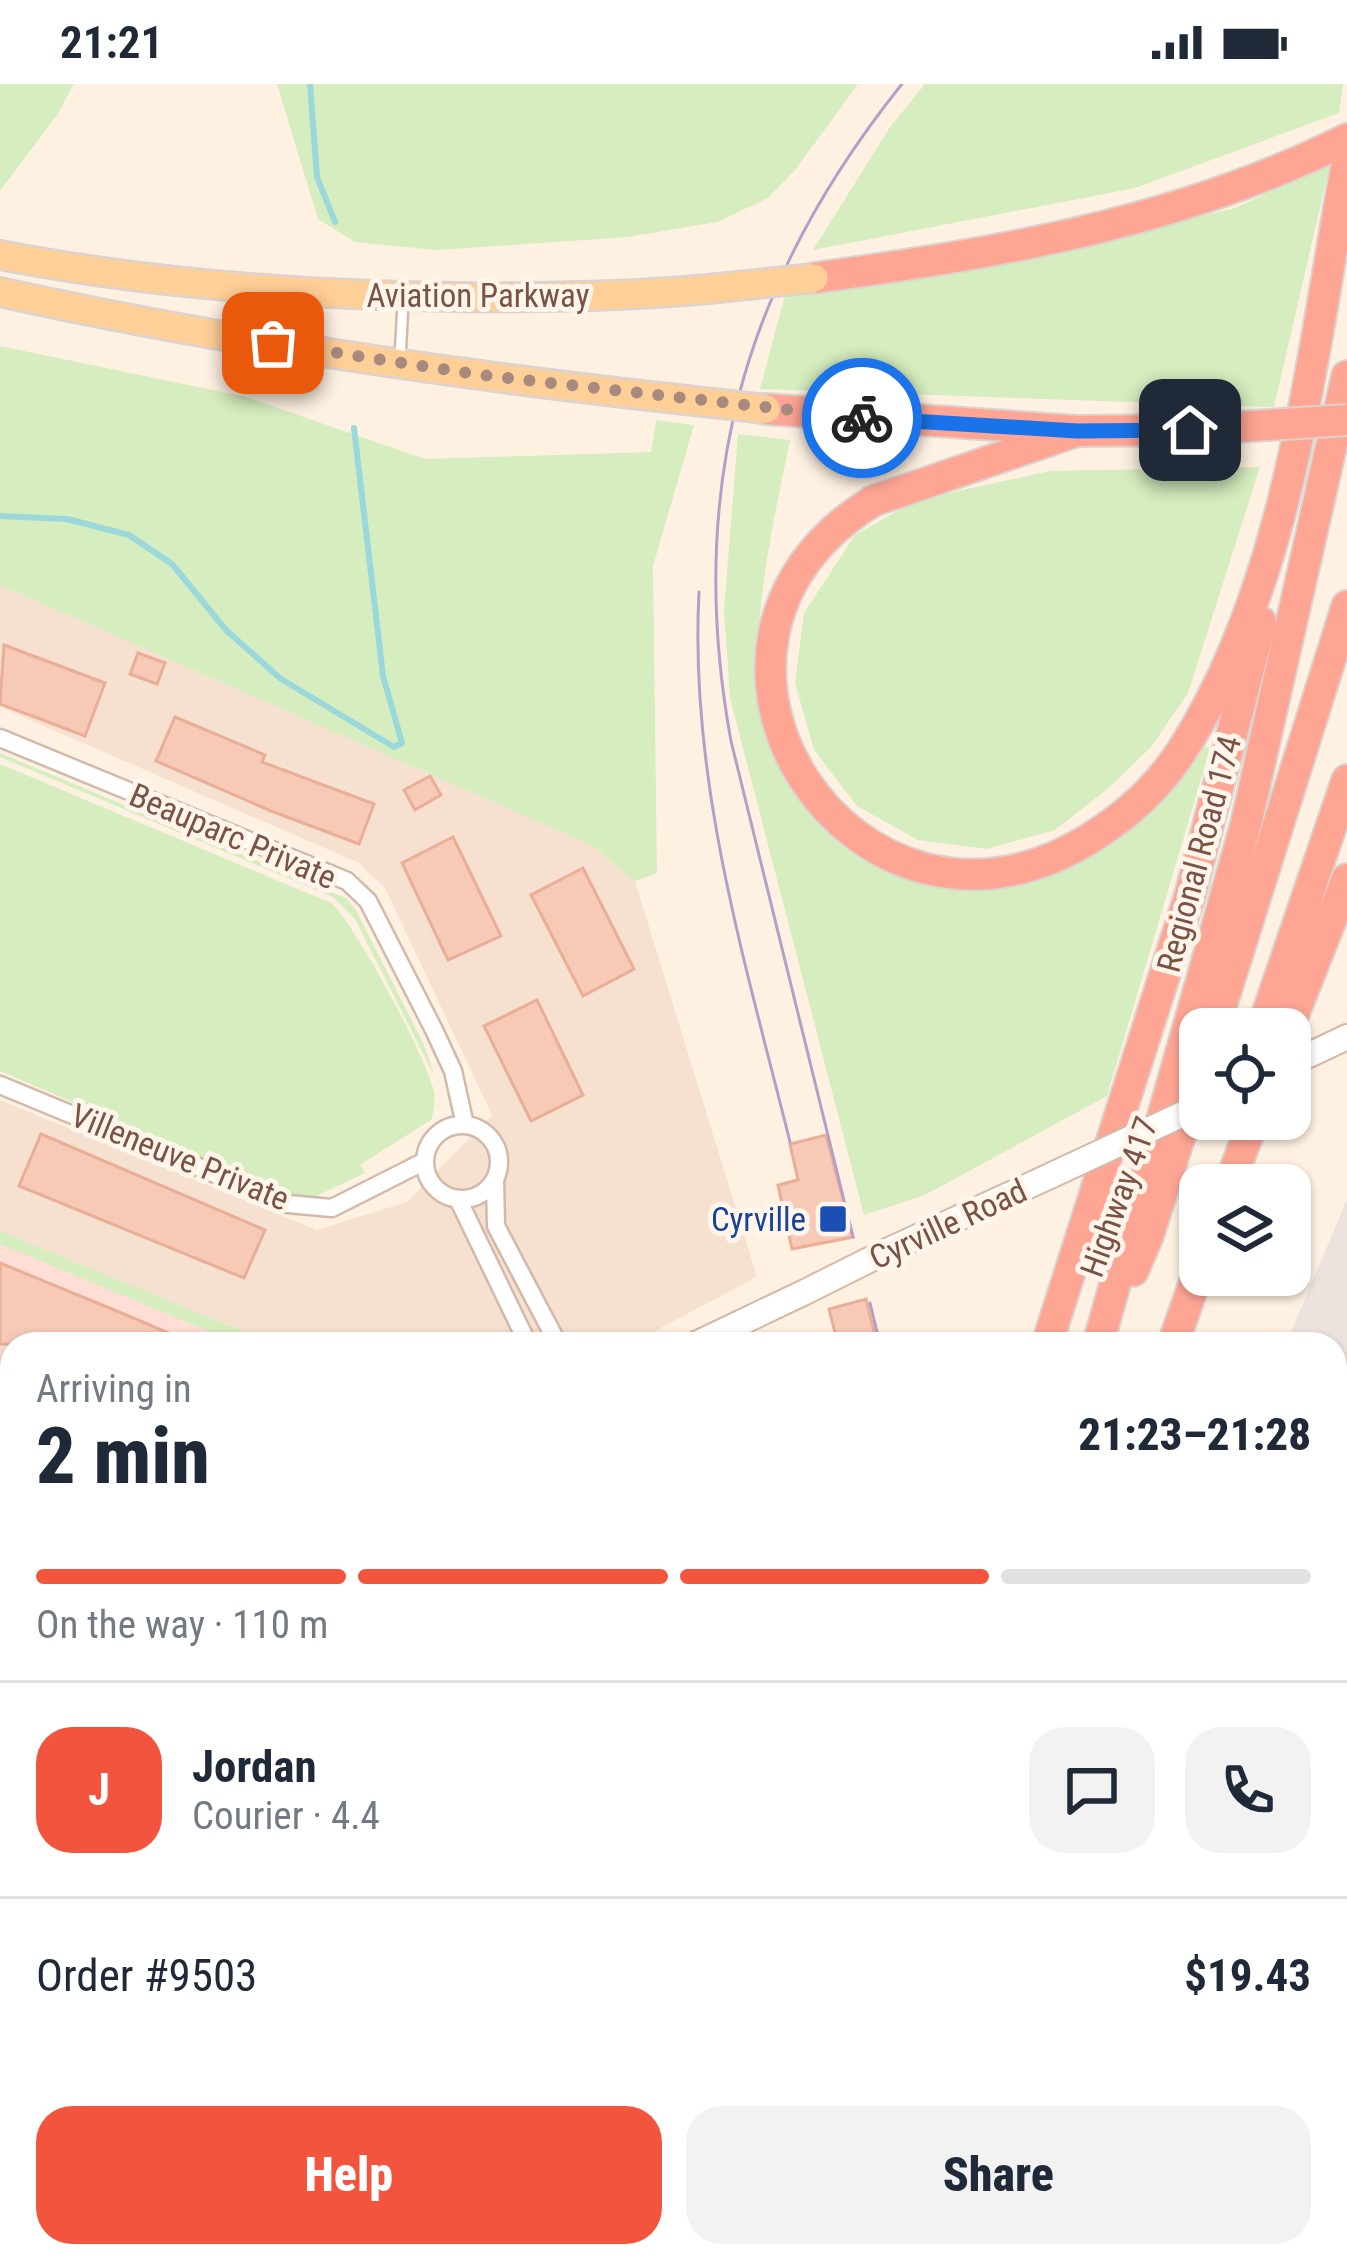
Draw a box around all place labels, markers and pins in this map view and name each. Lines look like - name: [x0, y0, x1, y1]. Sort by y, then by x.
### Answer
- pin: [222, 292, 324, 394]
- pin: [1139, 379, 1241, 481]
- place label: Cyrville: [711, 1200, 806, 1239]
- marker: Cyrville: [817, 1203, 849, 1235]

